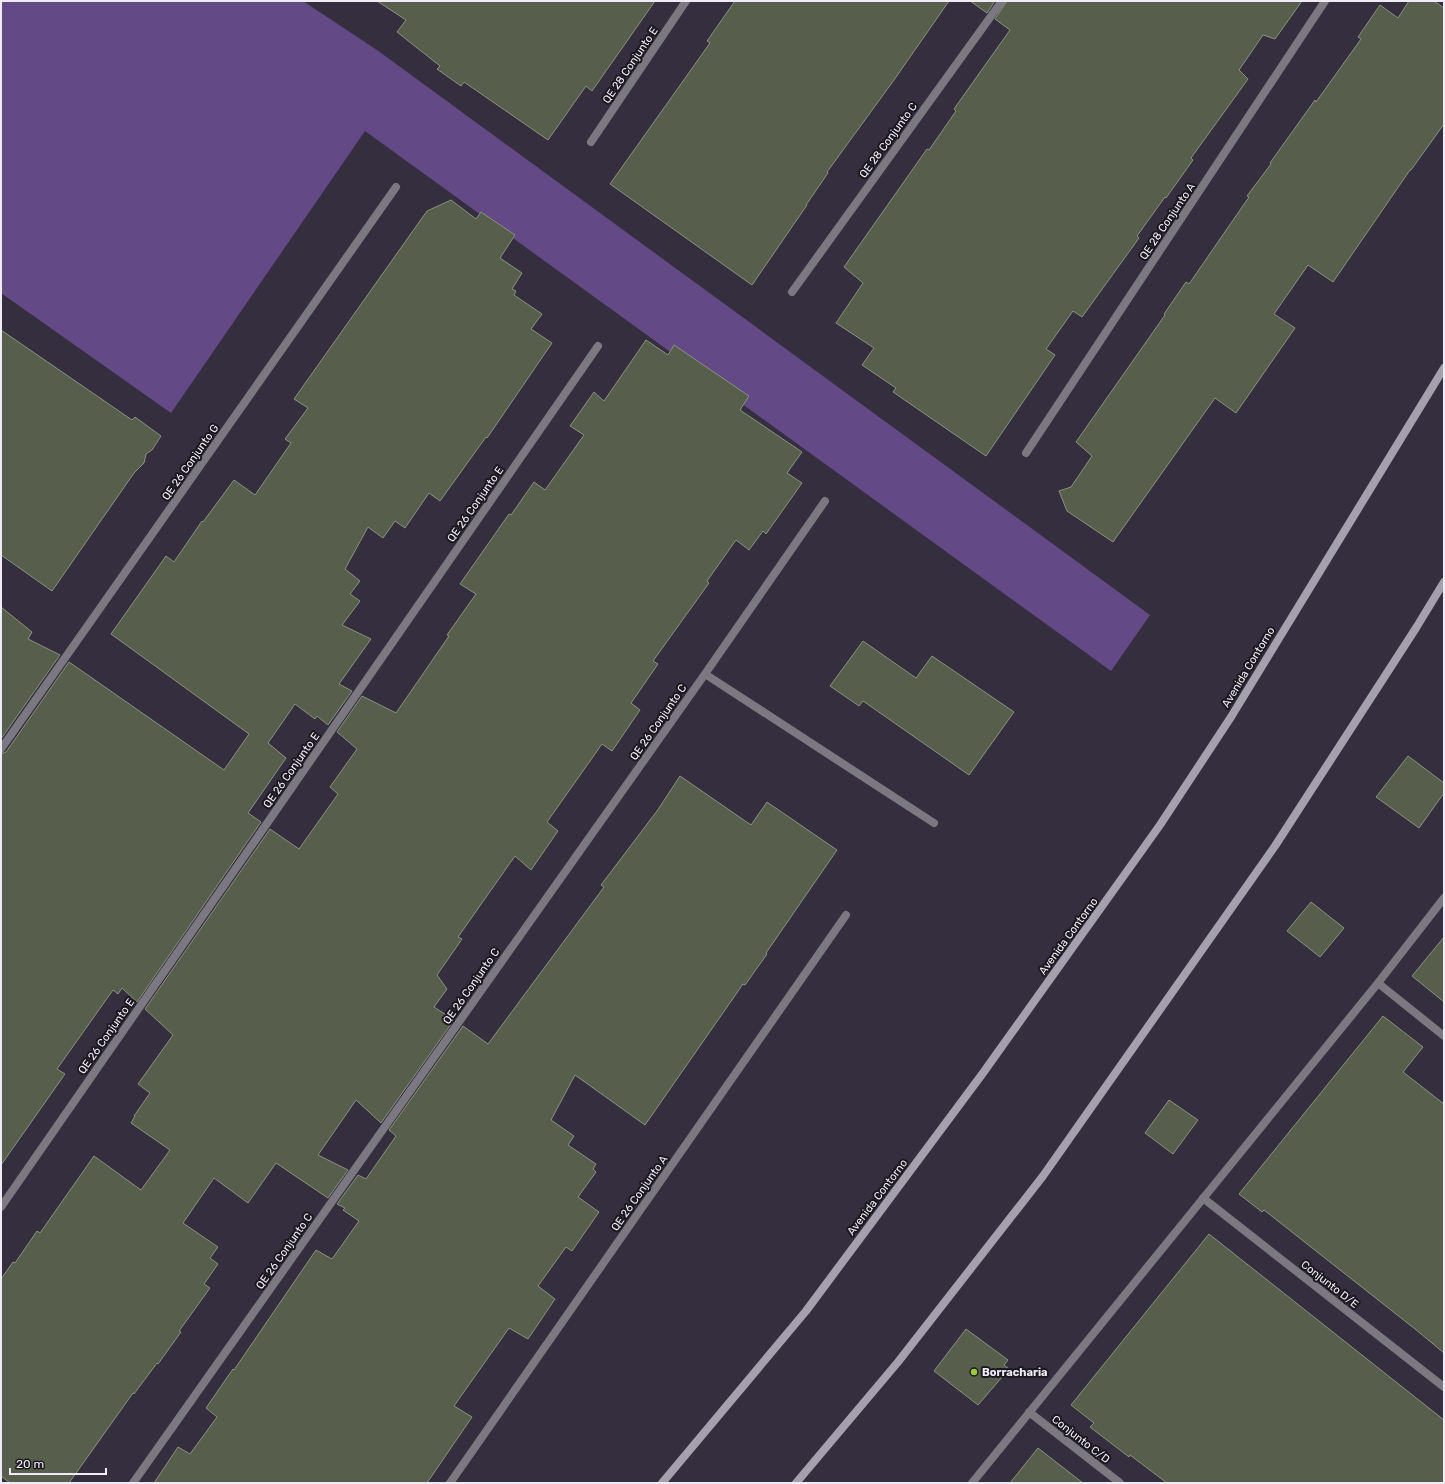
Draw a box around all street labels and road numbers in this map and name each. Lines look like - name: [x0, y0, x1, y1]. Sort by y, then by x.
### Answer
- street label: QE 28 Conjunto E: [600, 24, 661, 106]
- street label: QE 28 Conjunto C: [857, 100, 920, 180]
- street label: QE 28 Conjunto A: [1137, 180, 1198, 262]
- street label: QE 26 Conjunto G: [159, 422, 221, 503]
- street label: QE 26 Conjunto E: [445, 464, 506, 544]
- street label: Avenida Contorno: [1219, 625, 1278, 710]
- street label: QE 26 Conjunto C: [627, 682, 689, 763]
- street label: QE 26 Conjunto E: [261, 730, 322, 810]
- street label: Avenida Contorno: [1036, 895, 1101, 977]
- street label: QE 26 Conjunto C: [440, 946, 502, 1027]
- street label: QE 26 Conjunto E: [76, 996, 137, 1076]
- street label: QE 26 Conjunto A: [608, 1152, 671, 1234]
- street label: Avenida Contorno: [845, 1157, 910, 1238]
- street label: QE 26 Conjunto C: [253, 1211, 315, 1292]
- street label: Conjunto D/E: [1298, 1258, 1361, 1311]
- street label: Conjunto C/D: [1049, 1413, 1112, 1466]

